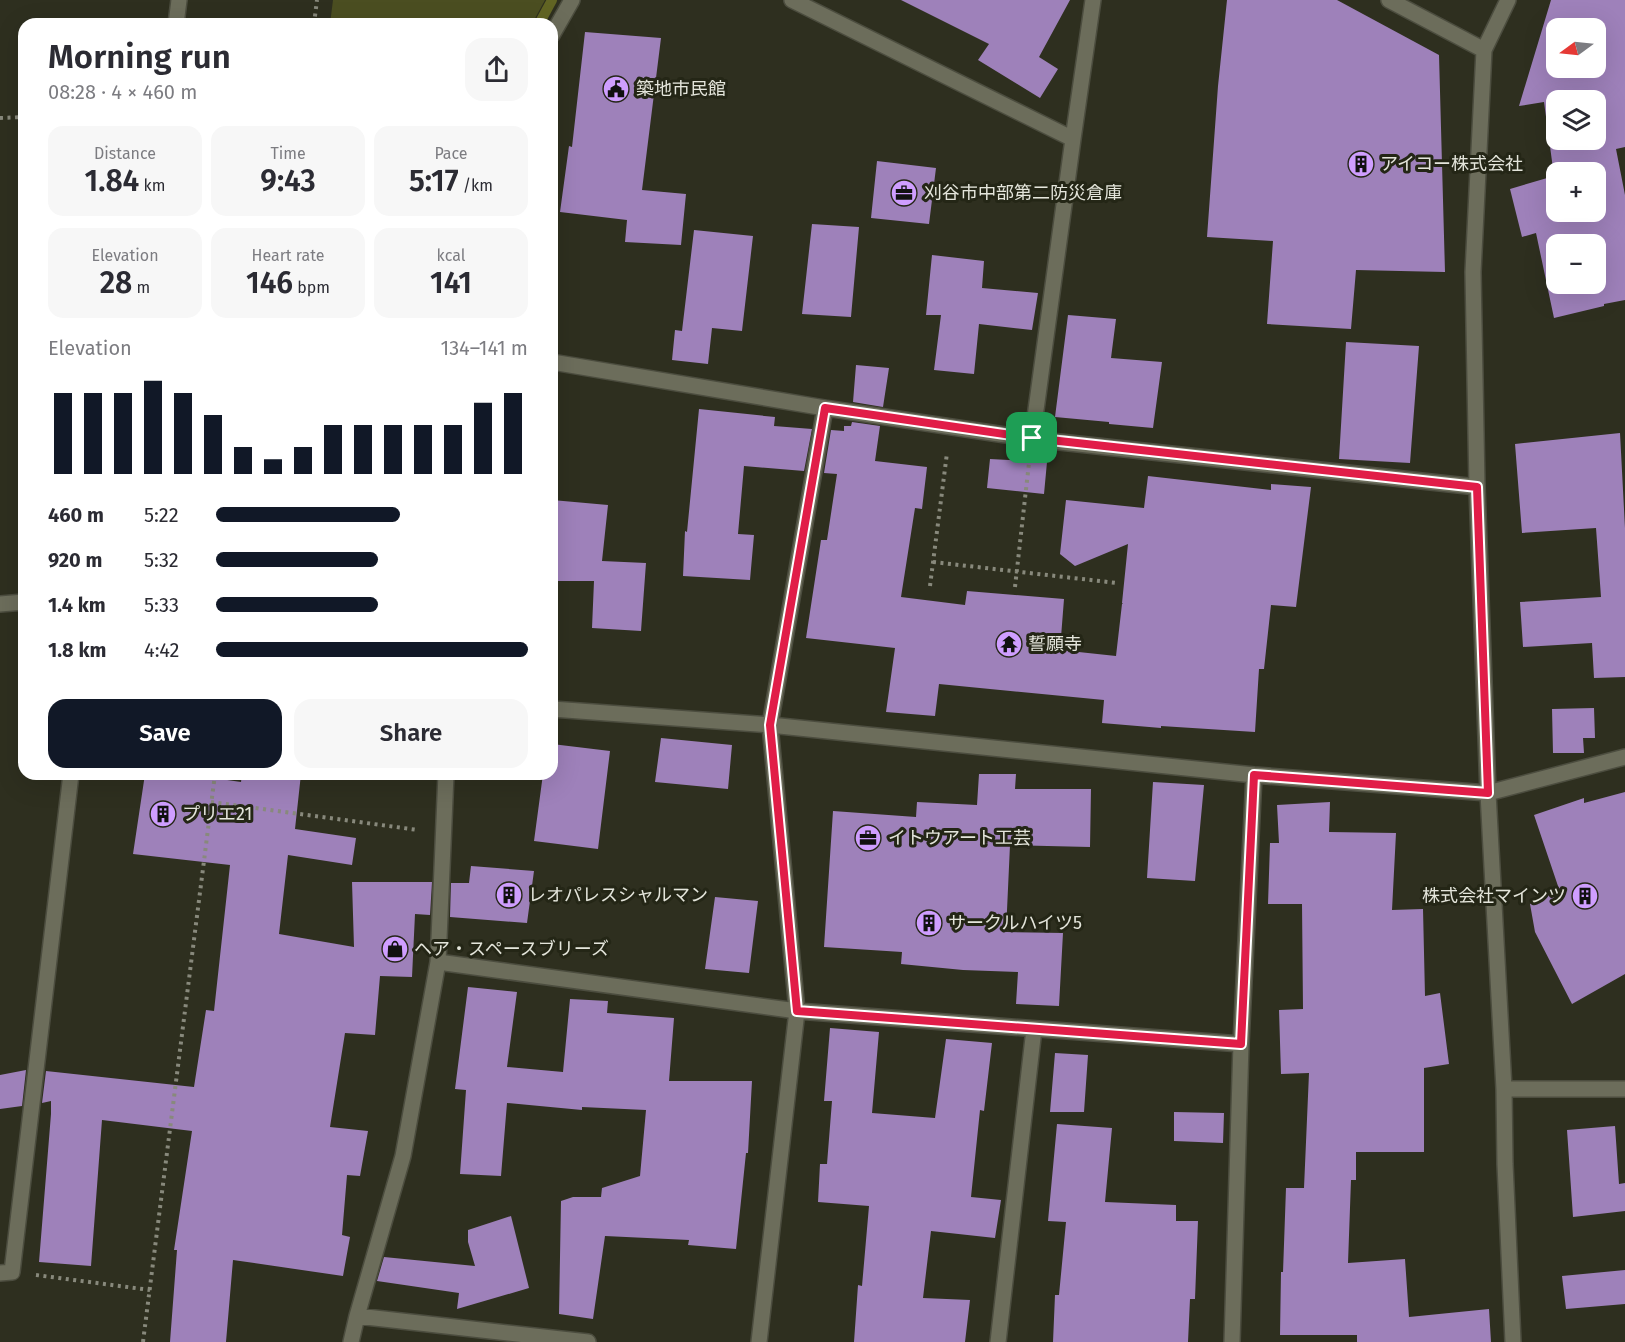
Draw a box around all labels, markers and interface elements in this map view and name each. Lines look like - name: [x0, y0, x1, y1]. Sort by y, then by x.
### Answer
- north arrow: [1546, 18, 1606, 78]
- map controls: [1546, 18, 1606, 294]
- text: Morning run: [48, 37, 231, 77]
- button: share: [465, 38, 528, 101]
- public building icon: 築地市民館: [601, 74, 631, 104]
- place label: 築地市民館: [636, 78, 726, 100]
- text: 08:28 · 4 × 460 m: [48, 80, 197, 104]
- button: layers: [1546, 90, 1606, 150]
- text: Distance: [94, 144, 156, 163]
- text: Time: [270, 144, 306, 163]
- text: Pace: [434, 144, 468, 163]
- building icon: アイコー株式会社: [1346, 149, 1376, 179]
- place label: アイコー株式会社: [1380, 153, 1523, 175]
- button: +: [1546, 162, 1606, 222]
- text: 1.84: [85, 163, 139, 199]
- text: 9:43: [260, 163, 316, 199]
- text: 5:17: [409, 163, 459, 199]
- text: km: [139, 176, 165, 195]
- text: /km: [459, 176, 493, 195]
- office icon: 刈谷市中部第二防災倉庫: [889, 178, 919, 208]
- place label: 刈谷市中部第二防災倉庫: [924, 182, 1122, 204]
- button: −: [1546, 234, 1606, 294]
- text: Elevation: [91, 246, 159, 265]
- text: Heart rate: [252, 246, 324, 265]
- text: kcal: [437, 246, 465, 265]
- text: 28: [100, 265, 132, 301]
- text: 146: [246, 265, 293, 301]
- text: 141: [430, 265, 472, 301]
- text: m: [132, 278, 150, 297]
- text: bpm: [293, 278, 330, 297]
- text: Elevation: [48, 336, 132, 360]
- text: 134–141 m: [441, 336, 528, 360]
- pin: [1006, 412, 1057, 463]
- icon: arrive: [1015, 421, 1048, 454]
- text: 460 m: [48, 503, 104, 527]
- text: 5:22: [144, 503, 179, 527]
- text: 920 m: [48, 548, 102, 572]
- text: 5:32: [144, 548, 179, 572]
- text: 1.4 km: [48, 593, 106, 617]
- text: 5:33: [144, 593, 179, 617]
- temple icon: 誓願寺: [994, 629, 1024, 659]
- place label: 誓願寺: [1028, 633, 1082, 655]
- text: 1.8 km: [48, 638, 106, 662]
- text: 4:42: [144, 638, 179, 662]
- button: Save: [48, 699, 282, 768]
- button: Share: [294, 699, 528, 768]
- building icon: プリエ21: [148, 799, 178, 829]
- place label: プリエ21: [182, 803, 252, 825]
- office icon: イトウアート工芸: [853, 823, 883, 853]
- place label: イトウアート工芸: [888, 827, 1031, 849]
- building icon: レオパレスシャルマン: [494, 880, 524, 910]
- building icon: 株式会社マインツ: [1570, 881, 1600, 911]
- place label: レオパレスシャルマン: [528, 884, 708, 906]
- place label: 株式会社マインツ: [1422, 885, 1566, 907]
- building icon: サークルハイツ5: [914, 908, 944, 938]
- place label: サークルハイツ5: [948, 912, 1082, 934]
- shop icon: ヘア・スペースブリーズ: [380, 934, 410, 964]
- place label: ヘア・スペースブリーズ: [414, 938, 609, 960]

